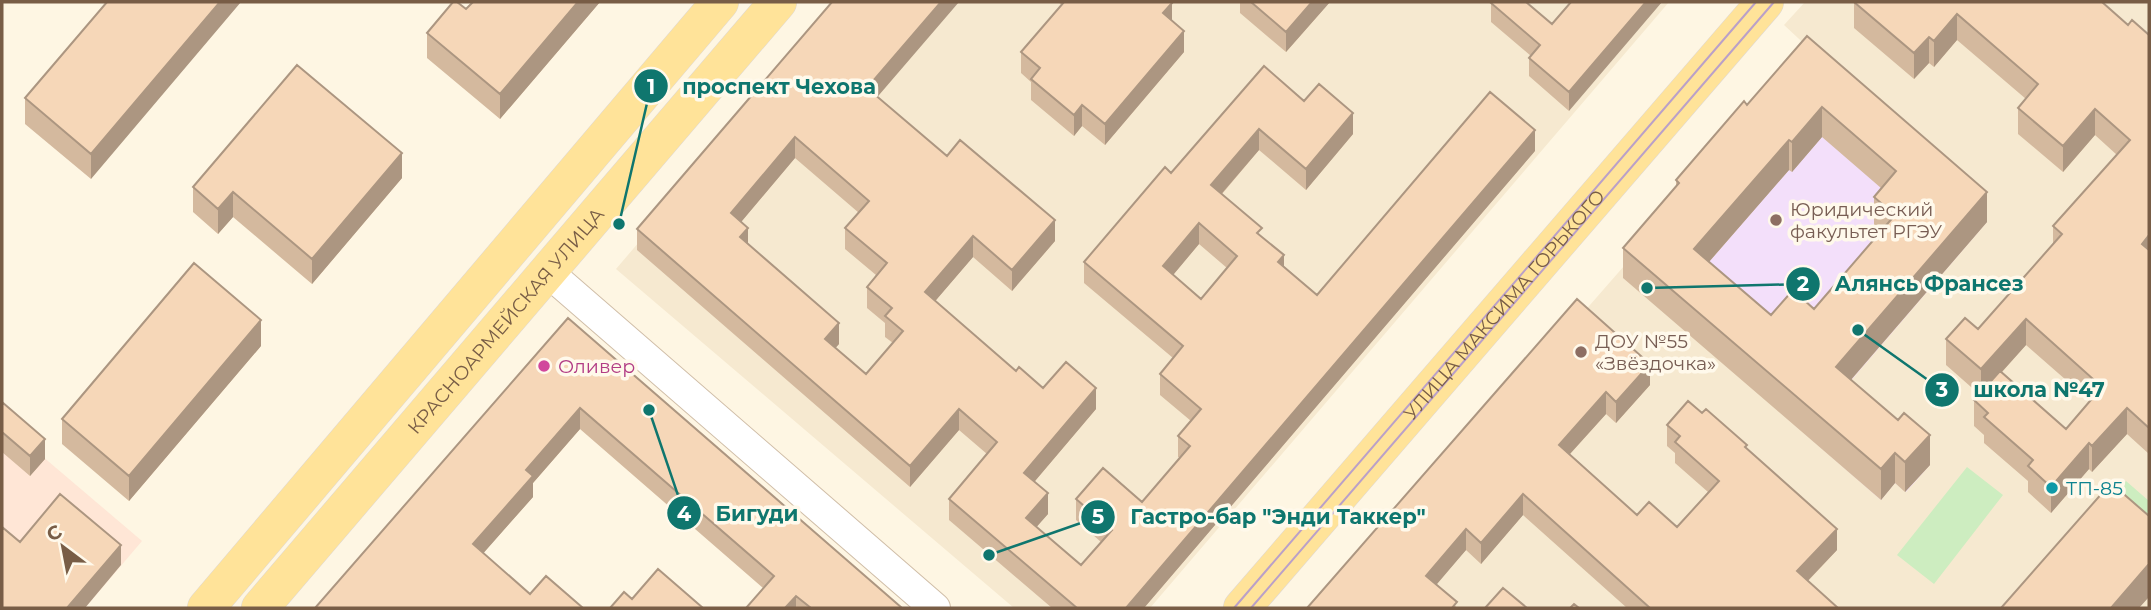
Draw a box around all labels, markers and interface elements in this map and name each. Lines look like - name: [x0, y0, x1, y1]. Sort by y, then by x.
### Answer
- callout: проспект Чехова: [633, 65, 890, 107]
- text: 1: [647, 74, 655, 99]
- text: проспект Чехова: [682, 74, 876, 99]
- street label: УЛИЦА МАКСИМА ГОРЬКОГО: [1399, 185, 1610, 424]
- place label: Юридический факультет РГЭУ: [1790, 198, 1942, 243]
- street label: КРАСНОАРМЕЙСКАЯ УЛИЦА: [403, 203, 609, 439]
- marker: Юридический факультет РГЭУ: [1768, 212, 1784, 228]
- callout: Алянсь Франсез: [1786, 263, 2038, 305]
- text: 2: [1797, 271, 1809, 296]
- text: Алянсь Франсез: [1835, 271, 2024, 296]
- place label: ДОУ №55 «Звёздочка»: [1595, 330, 1716, 375]
- marker: ДОУ №55 «Звёздочка»: [1573, 344, 1589, 360]
- place label: Оливер: [558, 355, 635, 378]
- marker: Оливер: [536, 358, 552, 374]
- callout: школа №47: [1924, 369, 2119, 411]
- text: 3: [1935, 377, 1948, 402]
- text: школа №47: [1973, 377, 2105, 402]
- place label: ТП-85: [2066, 477, 2123, 500]
- marker: ТП-85: [2044, 480, 2060, 496]
- callout: Бигуди: [667, 492, 813, 534]
- callout: Гастро-бар "Энди Таккер": [1081, 496, 1439, 538]
- text: 4: [677, 501, 692, 526]
- text: Бигуди: [716, 501, 799, 526]
- text: 5: [1092, 504, 1104, 529]
- text: Гастро-бар "Энди Таккер": [1130, 504, 1426, 529]
- north arrow: [28, 512, 98, 582]
- text: С: [42, 519, 66, 546]

